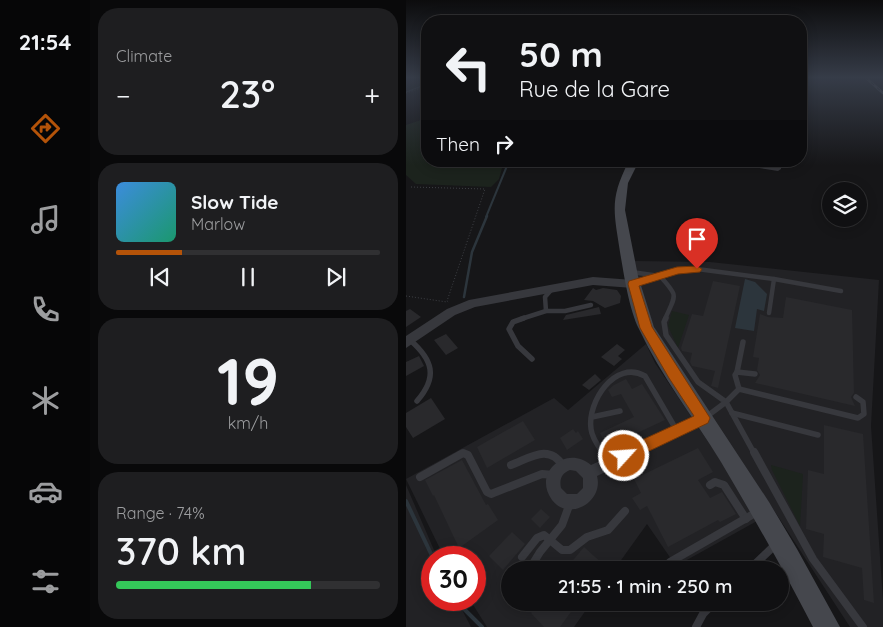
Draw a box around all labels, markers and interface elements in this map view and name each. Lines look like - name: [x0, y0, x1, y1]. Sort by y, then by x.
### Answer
- text: 21:54: [19, 28, 71, 56]
- text: 50 m: [519, 32, 603, 76]
- icon: left: [436, 35, 501, 100]
- text: Climate: [116, 46, 172, 66]
- text: 23°: [219, 70, 275, 118]
- text: Rue de la Gare: [519, 75, 670, 103]
- text: −: [116, 78, 131, 113]
- text: +: [364, 78, 380, 113]
- icon: directions: [28, 111, 63, 146]
- icon: right: [490, 130, 518, 158]
- text: Then: [436, 132, 480, 156]
- map controls: [822, 182, 867, 227]
- button: layers: [822, 182, 867, 227]
- text: Slow Tide: [191, 190, 279, 214]
- icon: music: [28, 202, 63, 237]
- text: Marlow: [191, 214, 245, 234]
- pin: [676, 218, 718, 269]
- icon: arrive: [683, 225, 711, 253]
- icon: previous: [146, 263, 174, 291]
- icon: pause: [234, 263, 262, 291]
- icon: next: [322, 263, 350, 291]
- icon: phone: [28, 292, 63, 327]
- text: 19: [217, 340, 279, 421]
- icon: climate: [28, 383, 63, 418]
- text: km/h: [228, 413, 268, 433]
- position arrow: [597, 429, 649, 481]
- icon: car: [28, 474, 63, 509]
- text: Range · 74%: [116, 503, 205, 523]
- text: 370 km: [116, 527, 246, 575]
- speed limit sign: 30: [421, 546, 486, 611]
- icon: filters: [28, 564, 63, 599]
- text: 21:55 · 1 min · 250 m: [558, 574, 732, 598]

